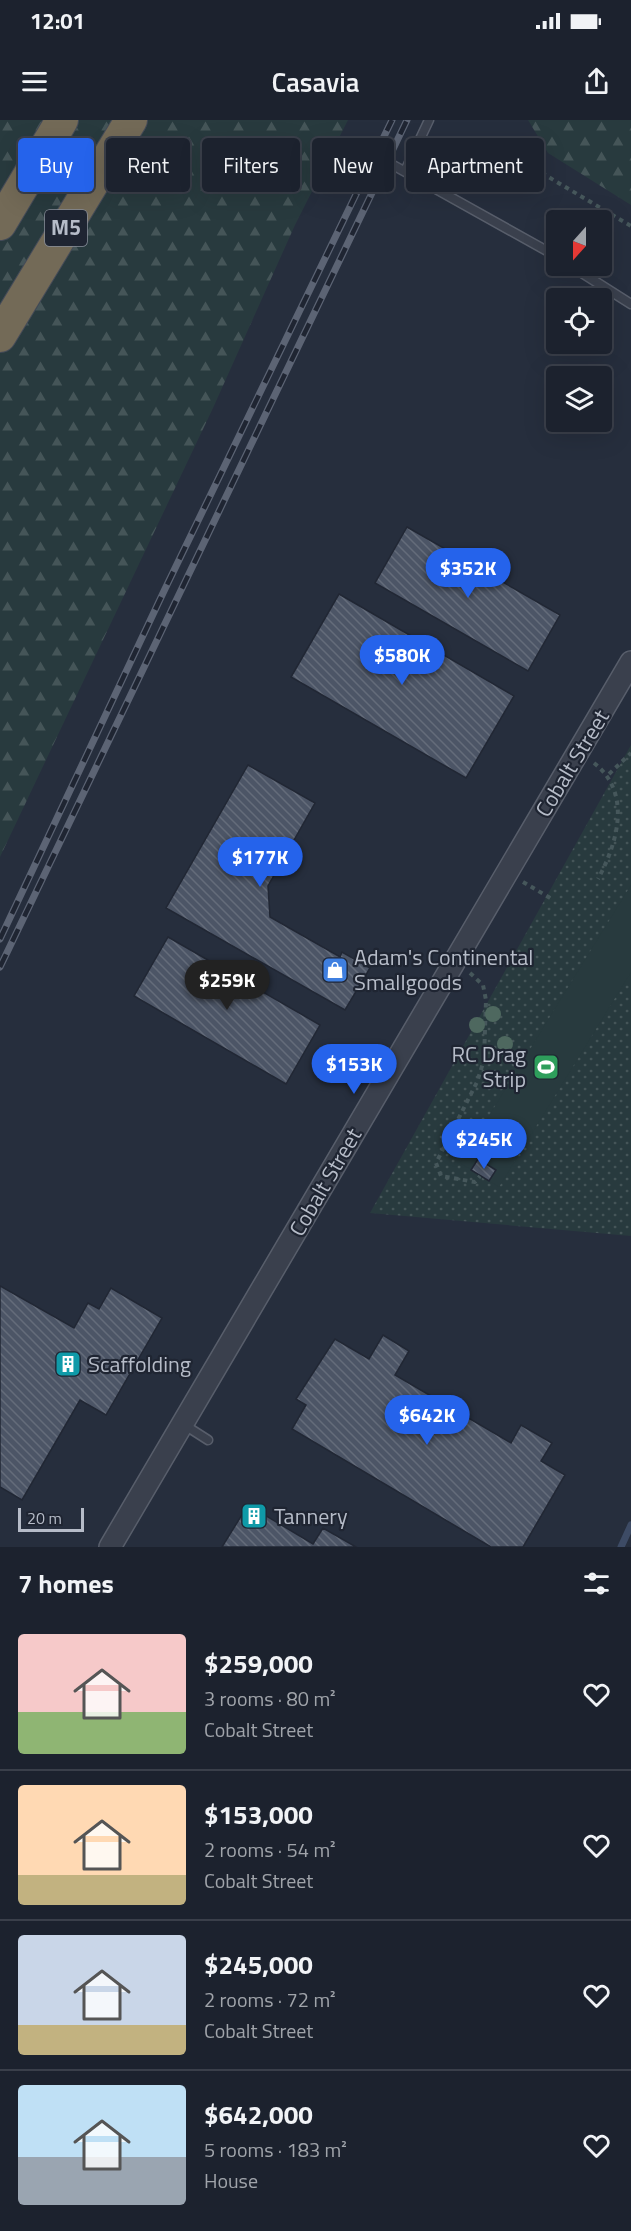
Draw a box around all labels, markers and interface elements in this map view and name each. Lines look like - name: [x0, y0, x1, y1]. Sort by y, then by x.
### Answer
- text: 12:01: [30, 4, 85, 38]
- text: Casavia: [271, 61, 360, 102]
- icon: menu: [18, 65, 51, 98]
- icon: share: [580, 65, 613, 98]
- chip: Buy: [18, 138, 94, 192]
- chip: Rent: [106, 138, 190, 192]
- chip: Filters: [202, 138, 300, 192]
- chip: New: [312, 138, 394, 192]
- chip: Apartment: [406, 138, 544, 192]
- road number: M5: [45, 210, 87, 246]
- north arrow: [546, 210, 612, 276]
- map controls: [546, 210, 612, 432]
- button: locate: [546, 288, 612, 354]
- button: layers: [546, 366, 612, 432]
- pin: $352K: [426, 548, 510, 599]
- text: $352K: [440, 552, 496, 583]
- pin: $580K: [360, 635, 444, 686]
- text: $580K: [374, 639, 430, 670]
- street label: Cobalt Street: [526, 702, 618, 823]
- pin: $177K: [218, 837, 302, 888]
- text: $177K: [232, 841, 288, 872]
- place label: Adam's Continental Smallgoods: [354, 940, 533, 999]
- shop icon: Adam's Continental Smallgoods: [320, 955, 350, 985]
- pin: $259K: [185, 960, 269, 1011]
- text: $259K: [199, 964, 255, 995]
- place label: RC Drag Strip: [452, 1037, 526, 1096]
- pin: $153K: [312, 1044, 396, 1095]
- text: $153K: [326, 1048, 382, 1079]
- sports icon: RC Drag Strip: [531, 1052, 561, 1082]
- pin: $245K: [442, 1119, 526, 1170]
- street label: Cobalt Street: [280, 1121, 370, 1243]
- text: $245K: [456, 1123, 512, 1154]
- place label: Scaffolding: [88, 1347, 191, 1381]
- building icon: Scaffolding: [53, 1349, 83, 1379]
- pin: $642K: [385, 1395, 469, 1446]
- text: $642K: [399, 1399, 455, 1430]
- place label: Tannery: [274, 1499, 348, 1533]
- building icon: Tannery: [239, 1501, 269, 1531]
- scale bar: [18, 1505, 84, 1532]
- text: 20 m: [27, 1506, 62, 1530]
- text: 7 homes: [18, 1564, 114, 1603]
- icon: filters: [580, 1567, 613, 1600]
- text: $259,000: [204, 1644, 313, 1683]
- icon: home: [66, 1658, 138, 1730]
- icon: heart: [580, 1678, 613, 1711]
- text: 3 rooms · 80 m²: [204, 1683, 336, 1714]
- text: Cobalt Street: [204, 1714, 313, 1745]
- text: $153,000: [204, 1795, 313, 1834]
- icon: home: [66, 1809, 138, 1881]
- icon: heart: [580, 1829, 613, 1862]
- text: 2 rooms · 54 m²: [204, 1834, 336, 1865]
- text: Cobalt Street: [204, 1865, 313, 1896]
- text: $245,000: [204, 1945, 313, 1984]
- icon: home: [66, 1959, 138, 2031]
- icon: heart: [580, 1979, 613, 2012]
- text: 2 rooms · 72 m²: [204, 1984, 336, 2015]
- text: Cobalt Street: [204, 2015, 313, 2046]
- text: $642,000: [204, 2095, 313, 2134]
- icon: home: [66, 2109, 138, 2181]
- icon: heart: [580, 2129, 613, 2162]
- text: 5 rooms · 183 m²: [204, 2134, 347, 2165]
- text: House: [204, 2165, 258, 2196]

